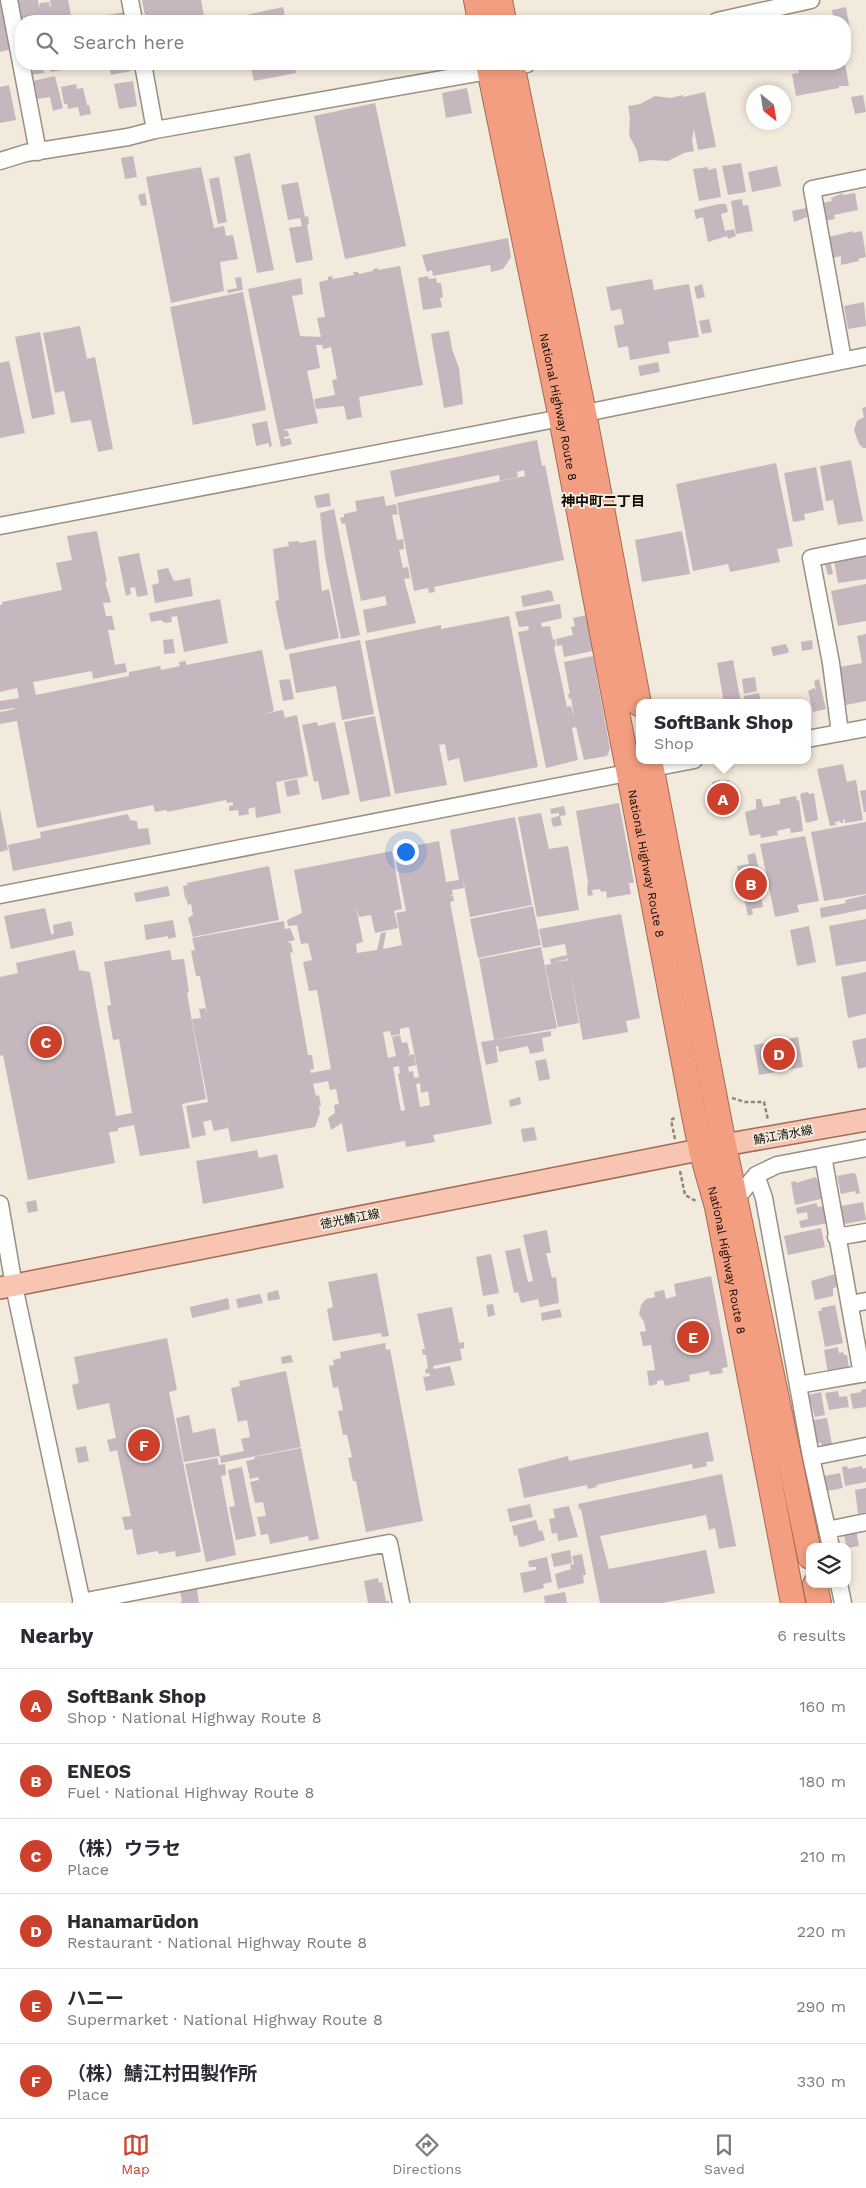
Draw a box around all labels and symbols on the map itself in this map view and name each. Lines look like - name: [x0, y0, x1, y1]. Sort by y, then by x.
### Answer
- north arrow: [746, 85, 791, 130]
- street label: National Highway Route 8: [537, 332, 580, 482]
- district label: 神中町二丁目: [561, 493, 645, 509]
- pin: A: [707, 780, 739, 818]
- street label: National Highway Route 8: [625, 788, 667, 939]
- your location: [393, 839, 419, 865]
- pin: B: [735, 865, 767, 903]
- pin: C: [30, 1023, 62, 1061]
- pin: D: [763, 1035, 795, 1073]
- street label: 鯖江清水線: [752, 1123, 814, 1147]
- street label: National Highway Route 8: [705, 1185, 748, 1335]
- street label: 徳光鯖江線: [319, 1206, 381, 1232]
- pin: E: [677, 1318, 709, 1356]
- pin: F: [128, 1426, 160, 1464]

